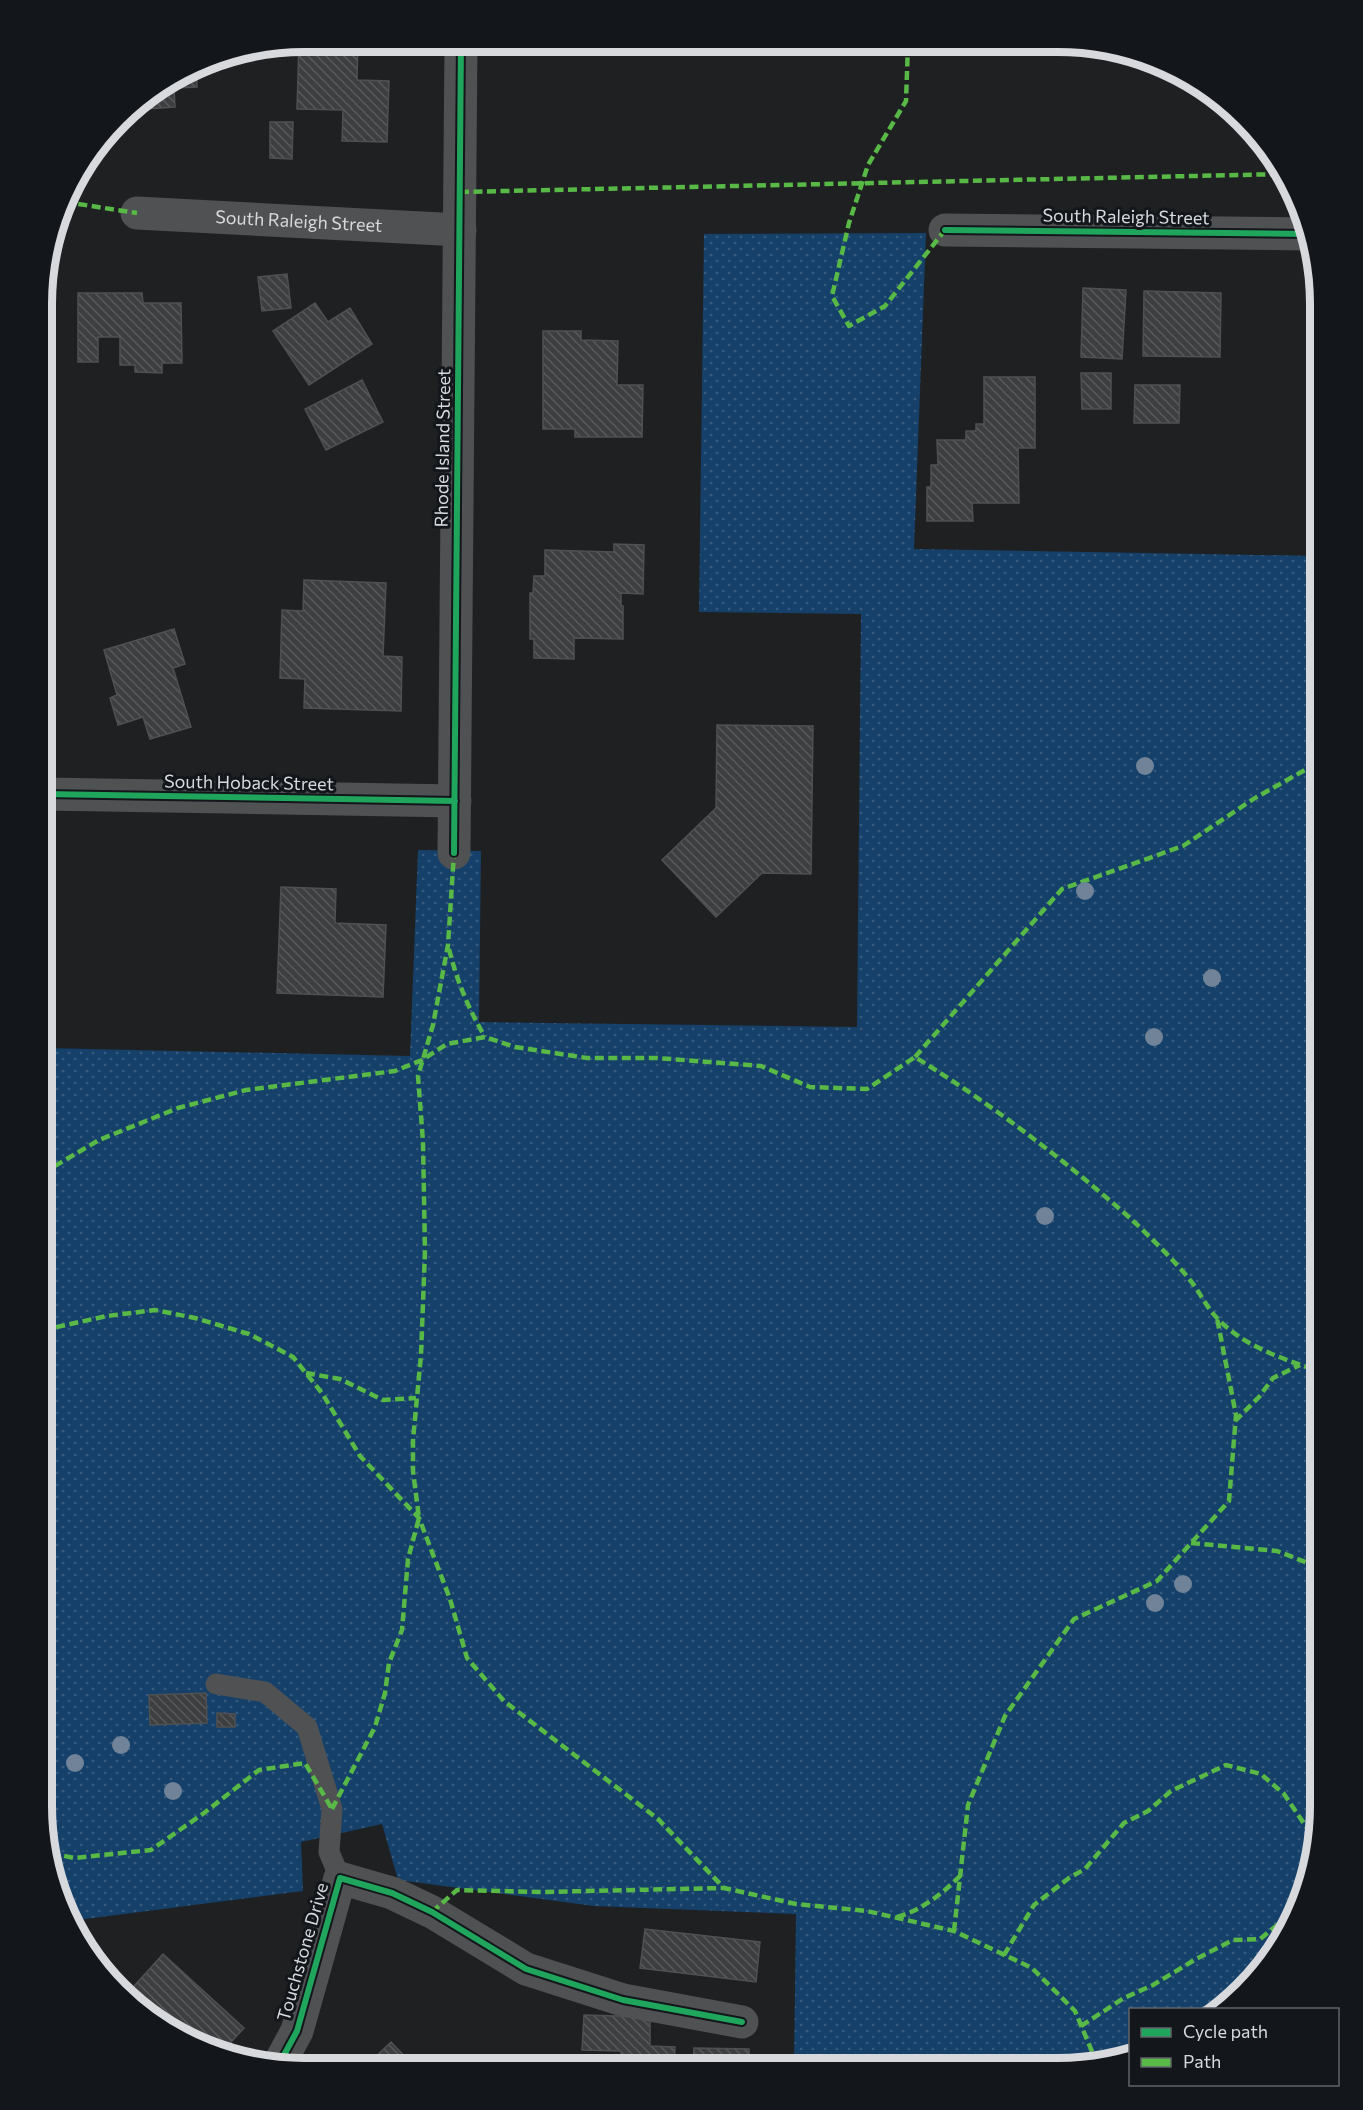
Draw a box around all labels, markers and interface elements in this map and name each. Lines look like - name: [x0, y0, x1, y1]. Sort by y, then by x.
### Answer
- street label: South Raleigh Street: [1042, 204, 1210, 228]
- street label: South Raleigh Street: [215, 205, 383, 236]
- street label: Rhode Island Street: [430, 368, 454, 528]
- street label: South Hoback Street: [164, 770, 334, 794]
- street label: Touchstone Drive: [272, 1880, 332, 2024]
- legend: [1129, 2008, 1339, 2086]
- text: Cycle path: [1183, 2020, 1268, 2042]
- text: Path: [1183, 2050, 1221, 2072]

